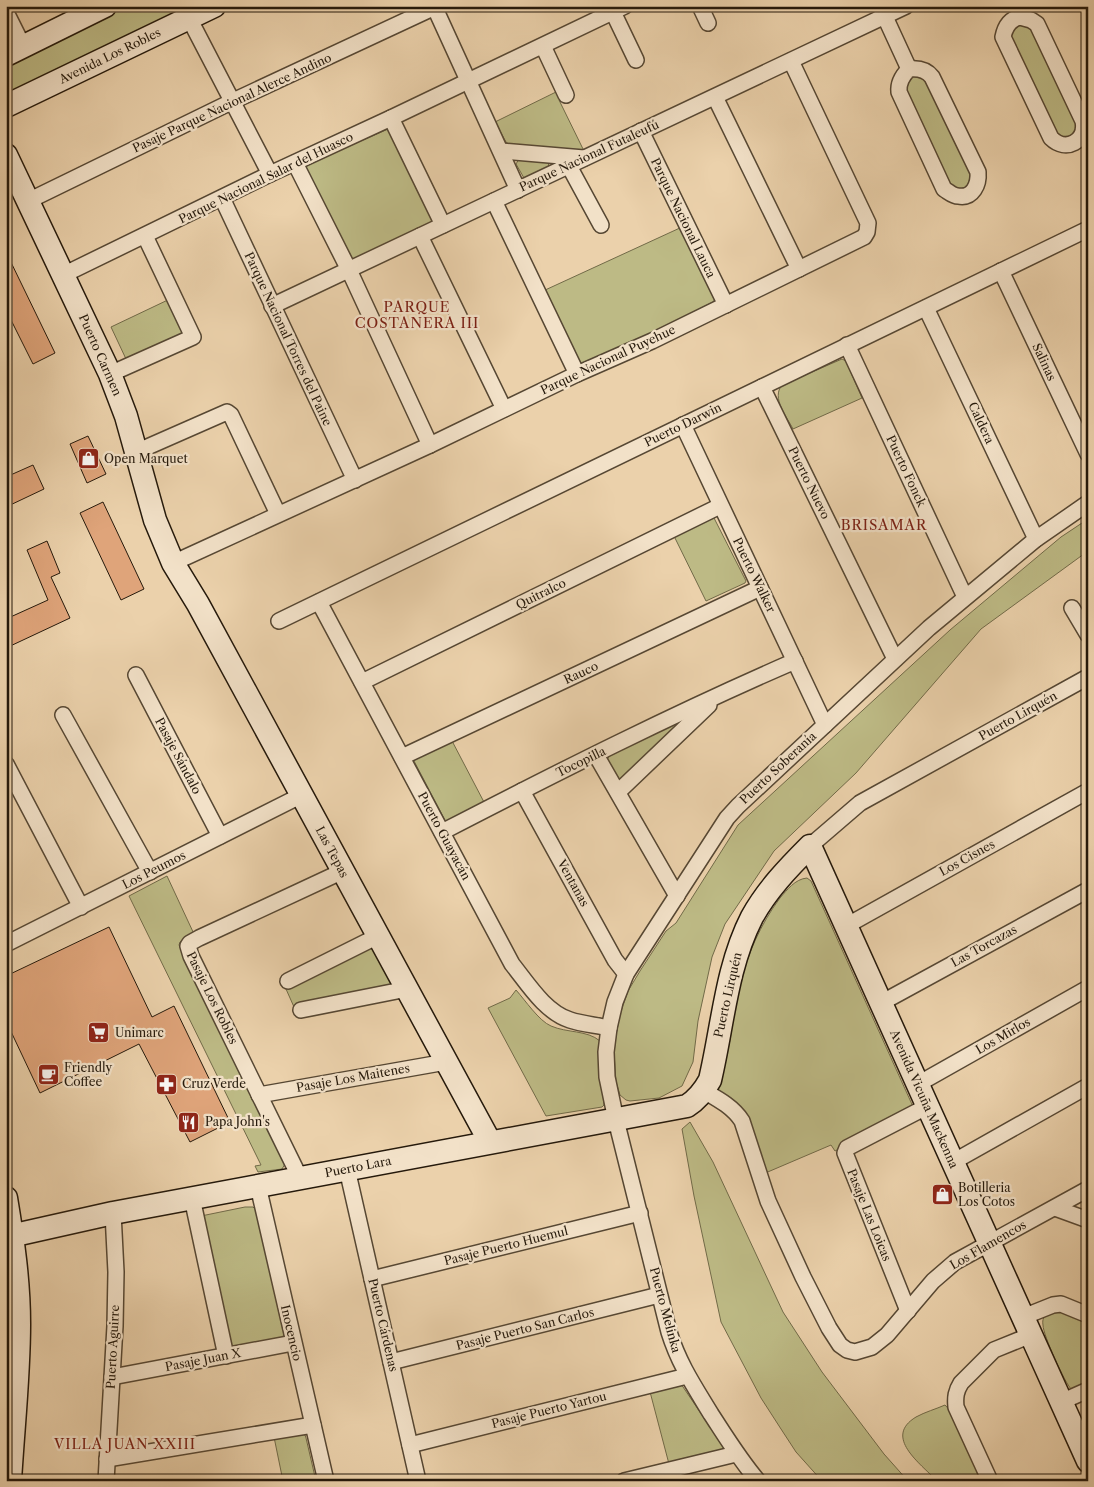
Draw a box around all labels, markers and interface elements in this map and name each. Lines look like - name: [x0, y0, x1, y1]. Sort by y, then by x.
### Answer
- street label: Avenida Los Robles: [56, 24, 163, 87]
- street label: Pasaje Parque Nacional Alerce Andino: [130, 50, 334, 155]
- street label: Parque Nacional Futaleufú: [517, 116, 662, 195]
- street label: Parque Nacional Salar del Huasco: [176, 129, 355, 226]
- street label: Parque Nacional Lauca: [648, 155, 719, 281]
- street label: Parque Nacional Torres del Paine: [241, 249, 336, 428]
- district label: PARQUE COSTANERA III: [355, 298, 479, 332]
- street label: Puerto Carmen: [76, 312, 125, 398]
- street label: Parque Nacional Puyehue: [538, 322, 678, 397]
- street label: Salinas: [1029, 341, 1060, 383]
- street label: Puerto Darwin: [642, 399, 724, 450]
- street label: Caldera: [965, 399, 998, 447]
- street label: Puerto Fonck: [883, 433, 930, 510]
- street label: Puerto Nuevo: [785, 444, 833, 522]
- shop icon: Open Marquet: [76, 447, 100, 471]
- place label: Open Marquet: [104, 451, 188, 466]
- district label: BRISAMAR: [841, 516, 927, 534]
- street label: Puerto Walker: [730, 535, 779, 615]
- street label: Quitralco: [513, 575, 568, 612]
- street label: Rauco: [561, 658, 600, 687]
- street label: Puerto Lirquén: [976, 688, 1060, 743]
- street label: Pasaje Sándalo: [152, 715, 205, 797]
- street label: Puerto Soberanía: [736, 728, 820, 807]
- street label: Tocopilla: [554, 743, 609, 780]
- street label: Puerto Guayacán: [415, 789, 474, 883]
- street label: Las Tepas: [313, 824, 352, 880]
- street label: Los Cisnes: [936, 836, 997, 879]
- street label: Los Peumos: [120, 847, 188, 892]
- street label: Ventanas: [554, 856, 592, 909]
- street label: Las Torcazas: [948, 921, 1019, 970]
- street label: Pasaje Los Robles: [183, 949, 241, 1047]
- street label: Puerto Lirquén: [710, 950, 745, 1039]
- street label: Los Mirlos: [973, 1014, 1033, 1057]
- supermarket icon: Unimarc: [87, 1021, 111, 1045]
- place label: Unimarc: [115, 1025, 164, 1040]
- street label: Avenida Vicuña Mackenna: [887, 1026, 962, 1171]
- place label: Friendly Coffee: [64, 1060, 112, 1089]
- street label: Pasaje Los Maitenes: [295, 1060, 411, 1095]
- cafe icon: Friendly Coffee: [36, 1063, 60, 1087]
- pharmacy icon: Cruz Verde: [154, 1072, 178, 1096]
- place label: Cruz Verde: [182, 1076, 246, 1091]
- restaurant icon: Papa John's: [177, 1110, 201, 1134]
- place label: Papa John's: [205, 1114, 270, 1129]
- street label: Puerto Lara: [323, 1153, 393, 1180]
- street label: Pasaje Las Loicas: [844, 1166, 895, 1263]
- place label: Botilleria Los Cotos: [958, 1180, 1015, 1209]
- shop icon: Botilleria Los Cotos: [930, 1183, 954, 1207]
- street label: Los Flamencos: [947, 1217, 1029, 1272]
- street label: Pasaje Puerto Huemul: [442, 1223, 570, 1268]
- street label: Puerto Melinka: [647, 1265, 684, 1355]
- street label: Puerto Cárdenas: [365, 1277, 402, 1373]
- street label: Inocencio: [278, 1303, 305, 1362]
- street label: Puerto Aguirre: [103, 1304, 122, 1389]
- street label: Pasaje Puerto San Carlos: [454, 1304, 595, 1353]
- street label: Pasaje Juan X: [164, 1345, 243, 1374]
- street label: Pasaje Puerto Yartou: [490, 1388, 609, 1431]
- district label: VILLA JUAN XXIII: [53, 1435, 196, 1453]

